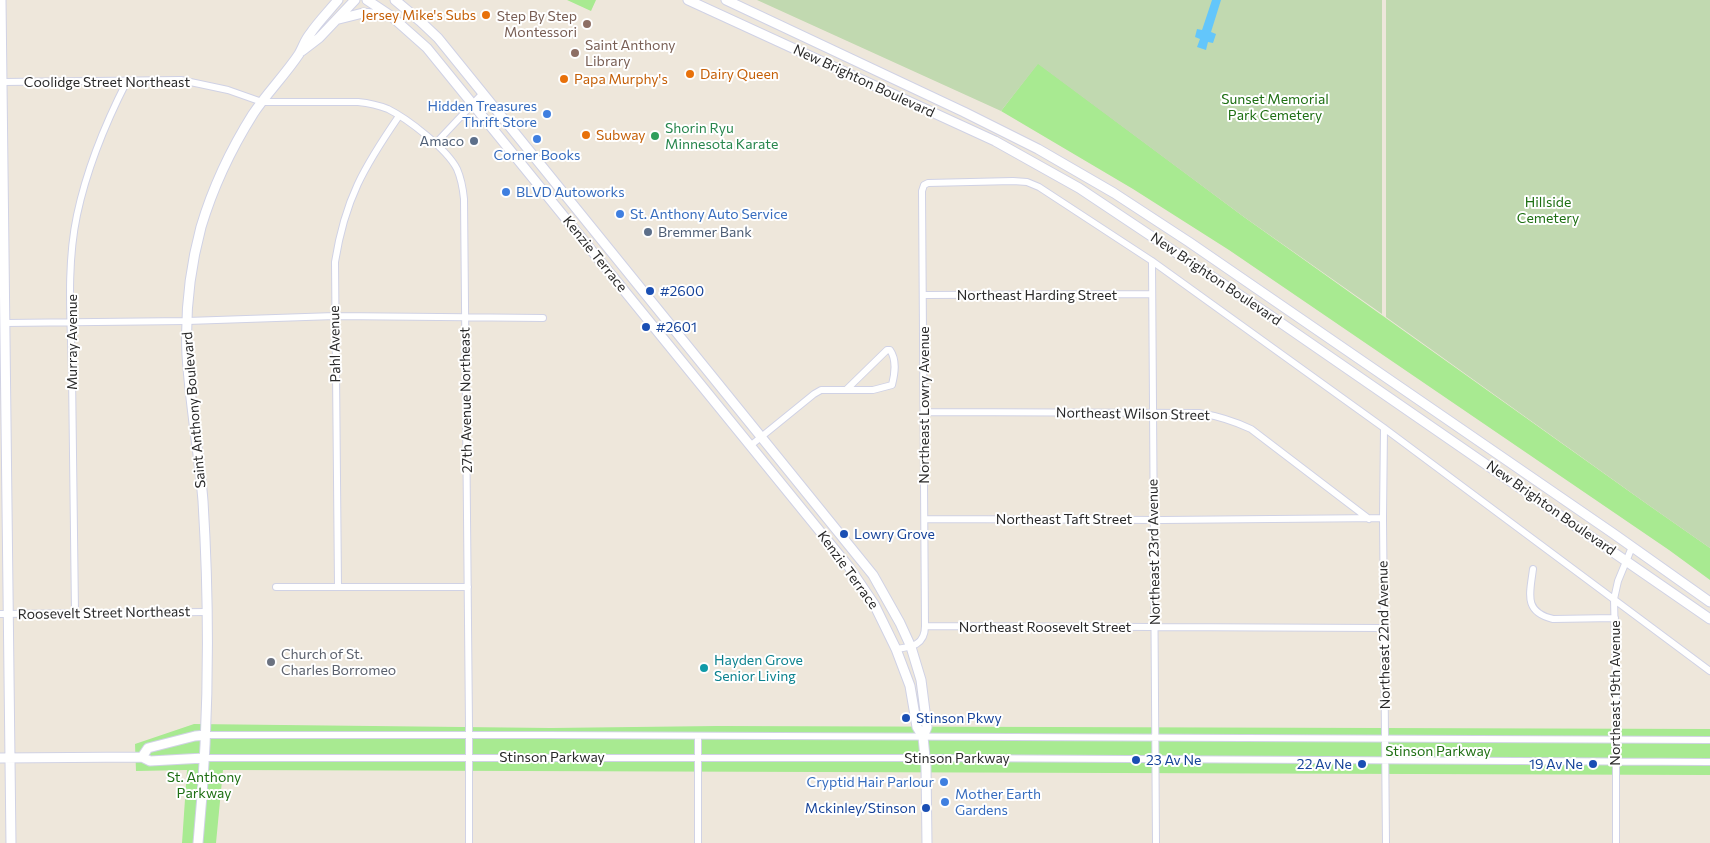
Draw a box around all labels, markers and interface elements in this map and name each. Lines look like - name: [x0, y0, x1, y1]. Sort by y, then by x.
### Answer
- place label: Jersey Mike's Subs: [362, 7, 476, 23]
- place label: Step By Step Montessori: [497, 8, 577, 40]
- marker: Jersey Mike's Subs: [480, 9, 492, 21]
- marker: Step By Step Montessori: [581, 18, 593, 30]
- place label: Saint Anthony Library: [585, 37, 675, 70]
- street label: New Brighton Boulevard: [791, 41, 937, 121]
- marker: Saint Anthony Library: [569, 47, 581, 59]
- place label: Dairy Queen: [700, 66, 779, 82]
- marker: Dairy Queen: [684, 68, 696, 80]
- place label: Papa Murphy's: [574, 71, 668, 87]
- marker: Papa Murphy's: [558, 73, 570, 85]
- street label: Coolidge Street Northeast: [24, 74, 190, 90]
- park label: Sunset Memorial Park Cemetery: [1221, 91, 1329, 124]
- place label: Hidden Treasures Thrift Store: [427, 98, 537, 130]
- marker: Hidden Treasures Thrift Store: [541, 108, 553, 120]
- place label: Shorin Ryu Minnesota Karate: [665, 120, 778, 152]
- place label: Subway: [596, 127, 646, 143]
- marker: Subway: [580, 129, 592, 141]
- marker: Shorin Ryu Minnesota Karate: [649, 130, 661, 142]
- place label: Amaco: [420, 133, 464, 149]
- marker: Corner Books: [531, 133, 543, 145]
- marker: Amaco: [468, 135, 480, 147]
- place label: Corner Books: [494, 147, 580, 163]
- place label: BLVD Autoworks: [516, 184, 625, 200]
- marker: BLVD Autoworks: [500, 186, 512, 198]
- park label: Hillside Cemetery: [1517, 194, 1579, 226]
- place label: St. Anthony Auto Service: [630, 206, 788, 222]
- marker: St. Anthony Auto Service: [614, 208, 626, 220]
- street label: Kenzie Terrace: [559, 213, 631, 295]
- place label: Bremmer Bank: [658, 224, 752, 240]
- marker: Bremmer Bank: [642, 226, 654, 238]
- street label: New Brighton Boulevard: [1147, 229, 1285, 329]
- place label: #2600: [660, 283, 704, 299]
- marker: #2600: [644, 285, 656, 297]
- street label: Northeast Harding Street: [957, 287, 1117, 303]
- street label: Murray Avenue: [64, 294, 80, 390]
- street label: Pahl Avenue: [326, 305, 344, 383]
- place label: #2601: [656, 319, 697, 335]
- marker: #2601: [640, 321, 652, 333]
- street label: Northeast Lowry Avenue: [916, 326, 932, 484]
- street label: 27th Avenue Northeast: [456, 327, 476, 473]
- street label: Saint Anthony Boulevard: [179, 331, 209, 489]
- street label: Northeast Wilson Street: [1056, 404, 1210, 424]
- street label: New Brighton Boulevard: [1483, 457, 1619, 559]
- street label: Northeast 23rd Avenue: [1144, 479, 1164, 625]
- street label: Northeast Taft Street: [996, 511, 1132, 527]
- place label: Lowry Grove: [854, 526, 935, 542]
- street label: Kenzie Terrace: [814, 527, 882, 613]
- marker: Lowry Grove: [838, 528, 850, 540]
- street label: Northeast 22nd Avenue: [1374, 561, 1394, 709]
- street label: Roosevelt Street Northeast: [18, 603, 190, 623]
- street label: Northeast Roosevelt Street: [959, 619, 1131, 635]
- street label: Northeast 19th Avenue: [1607, 620, 1623, 766]
- place label: Church of St. Charles Borromeo: [281, 646, 396, 679]
- place label: Hayden Grove Senior Living: [714, 652, 803, 684]
- marker: Church of St. Charles Borromeo: [265, 656, 277, 668]
- marker: Hayden Grove Senior Living: [698, 662, 710, 674]
- place label: Stinson Pkwy: [916, 710, 1002, 726]
- marker: Stinson Pkwy: [900, 712, 912, 724]
- park label: Stinson Parkway: [1385, 743, 1491, 759]
- street label: Stinson Parkway: [499, 749, 605, 765]
- street label: Stinson Parkway: [904, 750, 1010, 766]
- place label: 23 Av Ne: [1146, 752, 1201, 768]
- marker: 23 Av Ne: [1130, 754, 1142, 766]
- place label: 22 Av Ne: [1297, 756, 1352, 772]
- place label: 19 Av Ne: [1529, 756, 1583, 772]
- marker: 22 Av Ne: [1356, 758, 1368, 770]
- marker: 19 Av Ne: [1587, 758, 1599, 770]
- park label: St. Anthony Parkway: [167, 769, 241, 802]
- place label: Cryptid Hair Parlour: [807, 774, 934, 790]
- marker: Cryptid Hair Parlour: [938, 776, 950, 788]
- place label: Mother Earth Gardens: [955, 786, 1041, 819]
- marker: Mother Earth Gardens: [939, 796, 951, 808]
- place label: Mckinley/Stinson: [805, 800, 916, 816]
- marker: Mckinley/Stinson: [920, 802, 932, 814]

